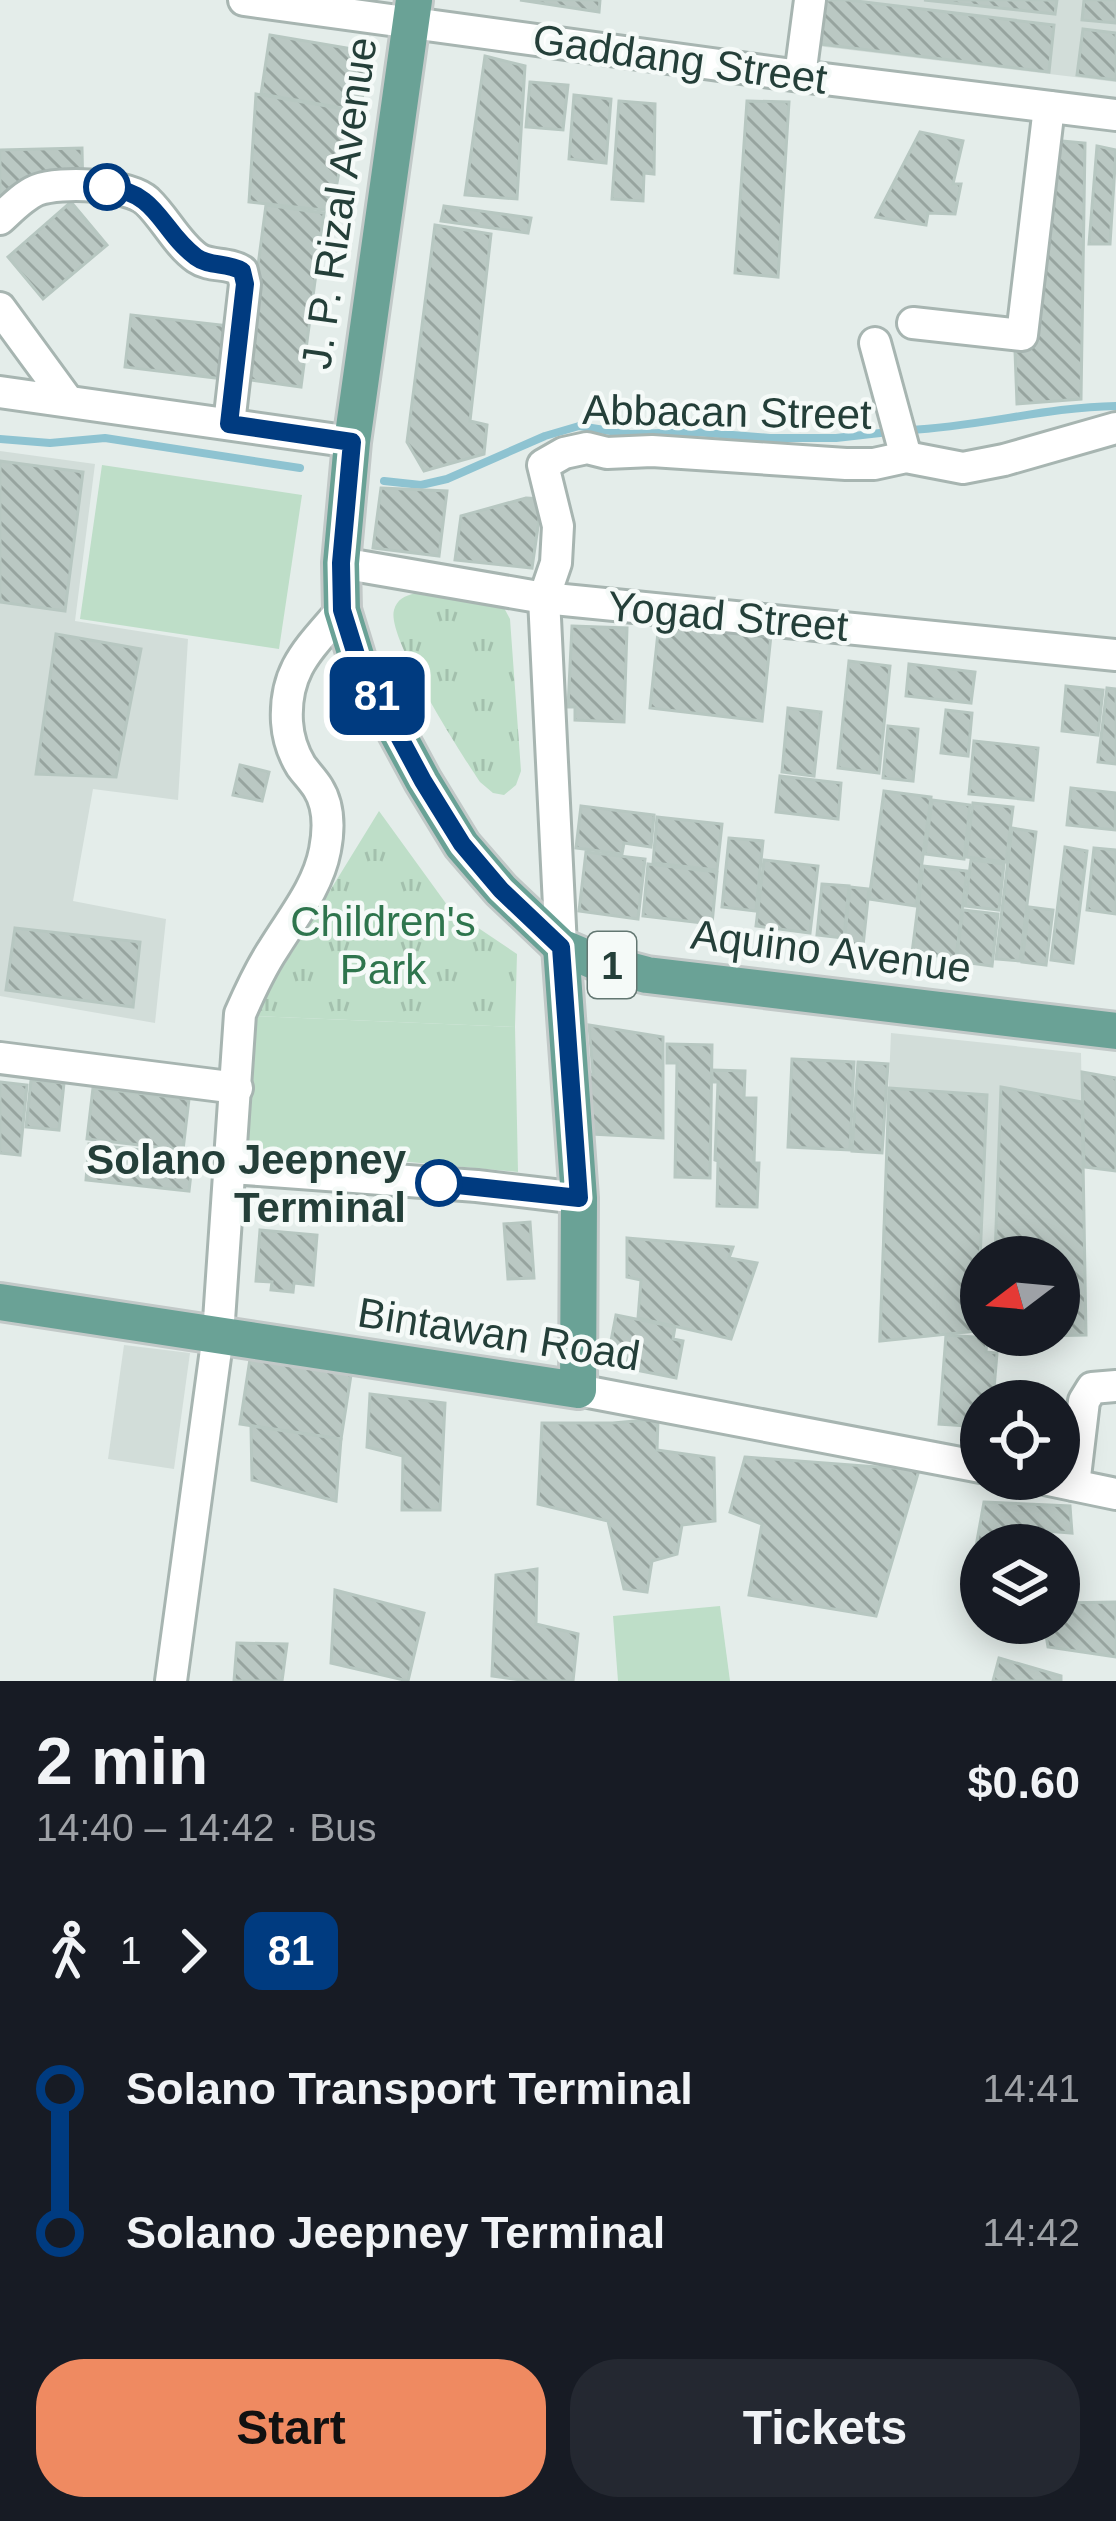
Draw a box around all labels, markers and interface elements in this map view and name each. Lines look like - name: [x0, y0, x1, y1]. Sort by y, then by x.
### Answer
- street label: Gaddang Street: [530, 15, 830, 103]
- street label: J. P. Rizal Avenue: [292, 34, 386, 372]
- unlabelled marker: [85, 165, 129, 209]
- street label: Abbacan Street: [582, 386, 872, 438]
- street label: Yogad Street: [606, 582, 851, 650]
- line badge: 81: [323, 657, 431, 735]
- text: 81: [354, 672, 400, 719]
- park label: Children's Park: [290, 898, 476, 993]
- street label: Aquino Avenue: [688, 911, 974, 991]
- road number: 1: [588, 932, 636, 998]
- place label: Solano Jeepney Terminal: [86, 1136, 407, 1231]
- marker: Solano Jeepney Terminal: [417, 1161, 461, 1205]
- north arrow: [960, 1236, 1080, 1356]
- map controls: [960, 1236, 1080, 1644]
- street label: Bintawan Road: [355, 1289, 643, 1379]
- button: locate: [960, 1380, 1080, 1500]
- button: layers: [960, 1524, 1080, 1644]
- text: 2 min: [36, 1724, 208, 1798]
- text: $0.60: [967, 1757, 1080, 1808]
- text: 14:40 – 14:42 · Bus: [36, 1806, 376, 1849]
- icon: walk: [36, 1918, 102, 1984]
- icon: forward: [160, 1918, 226, 1984]
- text: 81: [268, 1927, 314, 1974]
- text: 1: [120, 1929, 142, 1972]
- text: Solano Transport Terminal: [126, 2063, 693, 2114]
- text: 14:41: [982, 2067, 1080, 2110]
- text: Solano Jeepney Terminal: [126, 2207, 665, 2258]
- text: 14:42: [982, 2211, 1080, 2254]
- button: Start: [36, 2359, 546, 2497]
- button: Tickets: [570, 2359, 1080, 2497]

